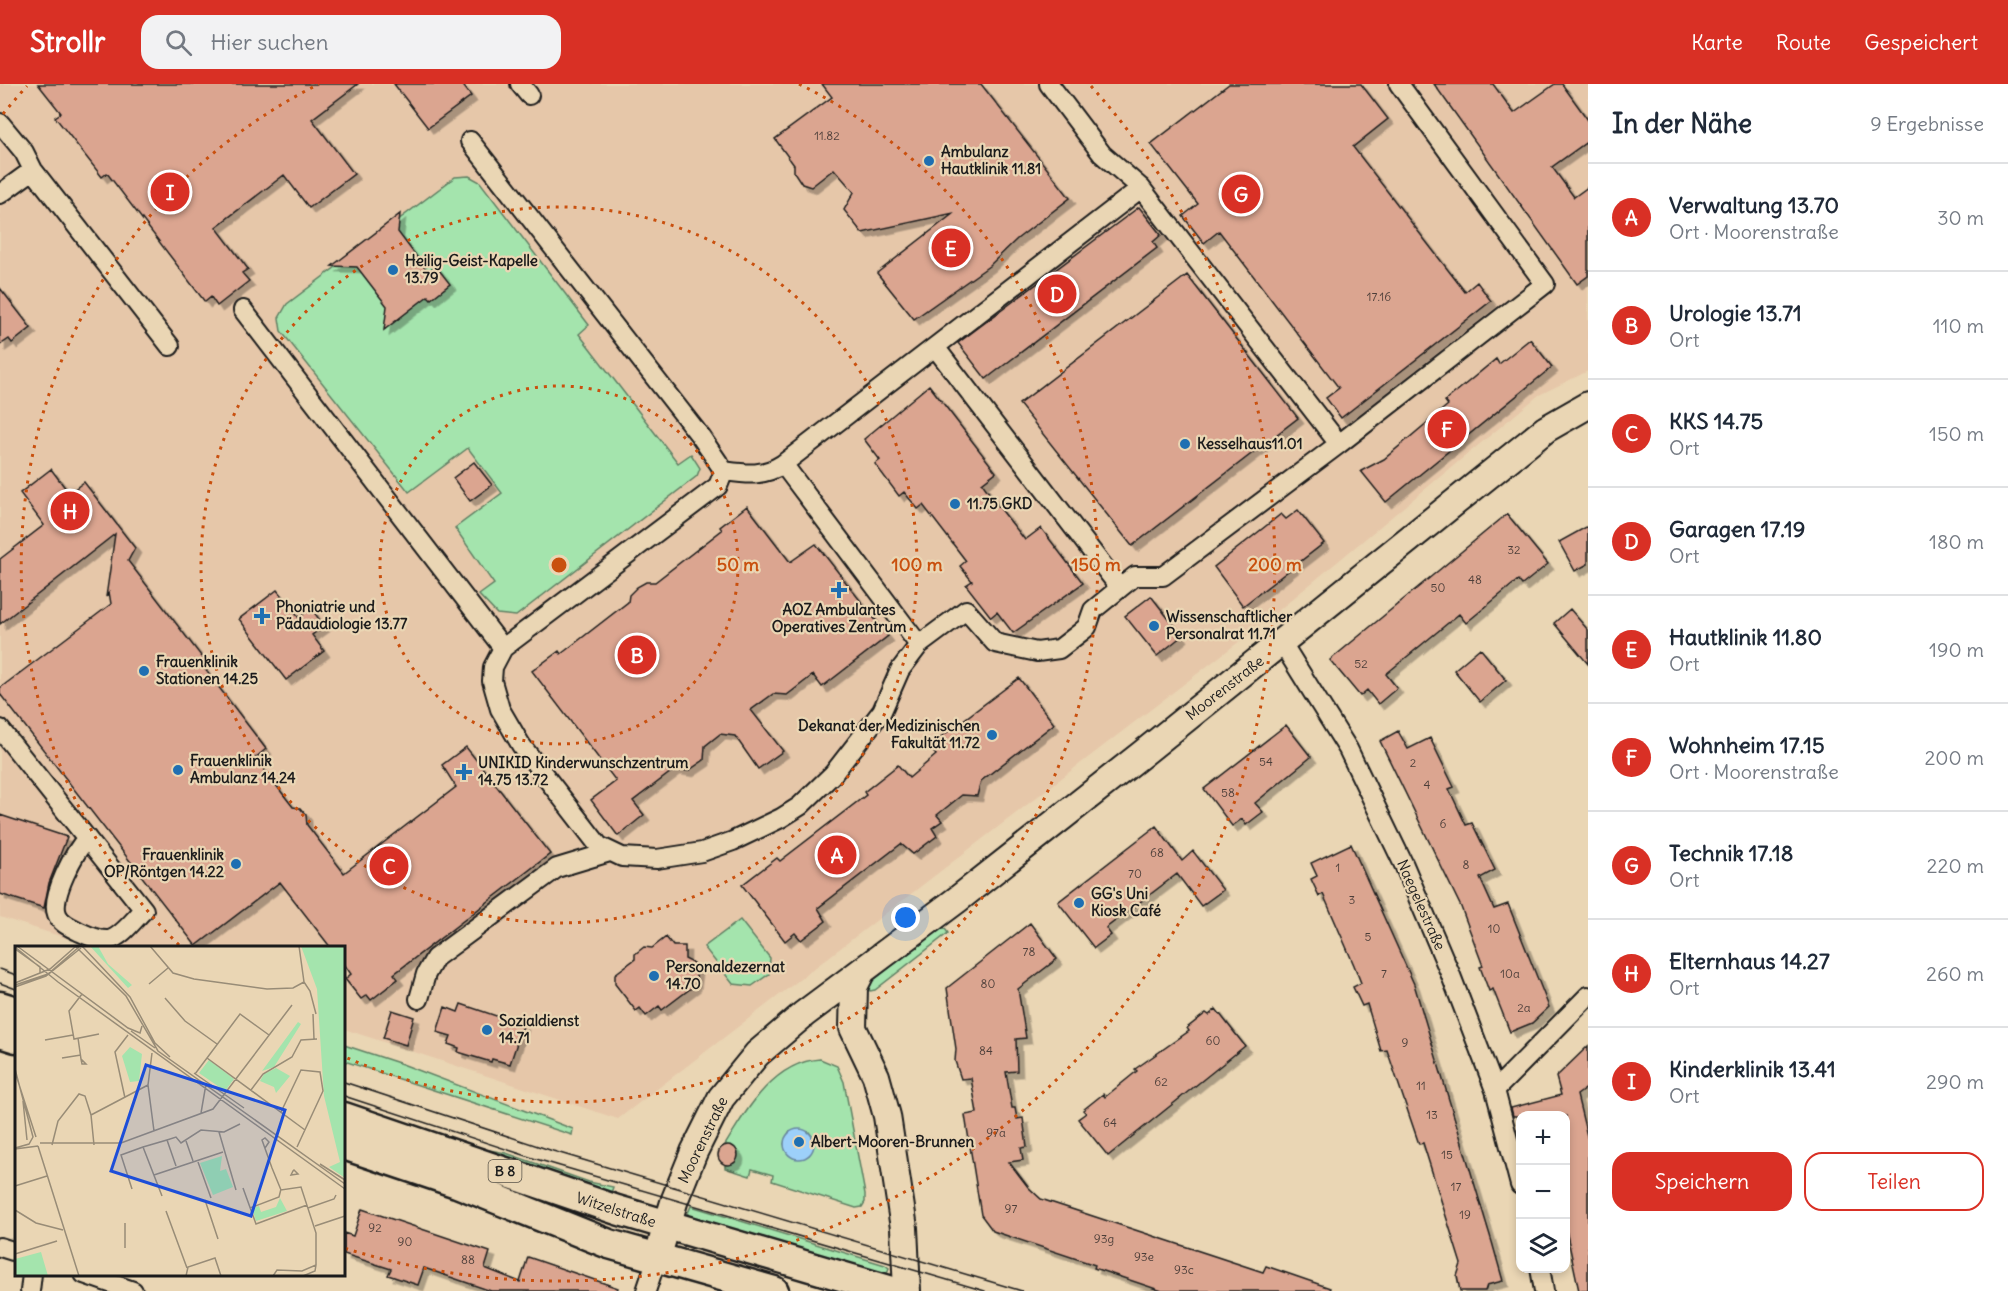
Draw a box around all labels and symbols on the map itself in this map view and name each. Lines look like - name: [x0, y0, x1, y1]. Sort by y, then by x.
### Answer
- house number: 11.82: [814, 128, 840, 143]
- place label: Ambulanz Hautklinik 11.81: [941, 142, 1041, 178]
- marker: Ambulanz Hautklinik 11.81: [922, 154, 936, 168]
- pin: I: [150, 170, 190, 214]
- pin: G: [1222, 172, 1260, 216]
- pin: E: [932, 226, 970, 270]
- place label: Heilig-Geist-Kapelle 13.79: [405, 251, 538, 287]
- marker: Heilig-Geist-Kapelle 13.79: [386, 263, 400, 277]
- pin: D: [1038, 272, 1076, 316]
- house number: 17.16: [1367, 289, 1391, 304]
- pin: F: [1428, 406, 1466, 452]
- place label: Kesselhaus11.01: [1197, 434, 1303, 453]
- marker: Kesselhaus11.01: [1178, 437, 1192, 451]
- pin: H: [50, 488, 90, 534]
- place label: 11.75 GKD: [967, 494, 1033, 513]
- marker: 11.75 GKD: [948, 497, 962, 511]
- house number: 32: [1507, 542, 1521, 557]
- text: 50 m: [717, 553, 759, 576]
- text: 100 m: [892, 553, 943, 576]
- text: 150 m: [1071, 553, 1121, 576]
- text: 200 m: [1248, 553, 1302, 576]
- centre of rings: [549, 555, 569, 575]
- house number: 48: [1468, 572, 1482, 587]
- house number: 50: [1431, 580, 1446, 595]
- marker: AOZ Ambulantes Operatives Zentrum: [830, 581, 848, 599]
- place label: Phoniatrie und Pädaudiologie 13.77: [276, 597, 408, 634]
- place label: AOZ Ambulantes Operatives Zentrum: [772, 600, 906, 637]
- marker: Phoniatrie und Pädaudiologie 13.77: [253, 607, 271, 625]
- place label: Wissenschaftlicher Personalrat 11.71: [1166, 607, 1293, 643]
- marker: Wissenschaftlicher Personalrat 11.71: [1147, 619, 1161, 633]
- pin: B: [618, 632, 656, 678]
- street label: Moorenstraße: [1182, 651, 1268, 724]
- place label: Frauenklinik Stationen 14.25: [156, 652, 259, 688]
- house number: 52: [1354, 656, 1368, 671]
- marker: Frauenklinik Stationen 14.25: [137, 664, 151, 678]
- place label: Dekanat der Medizinischen Fakultät 11.72: [798, 716, 980, 752]
- marker: Dekanat der Medizinischen Fakultät 11.72: [985, 728, 999, 742]
- place label: Frauenklinik Ambulanz 14.24: [190, 751, 296, 787]
- place label: UNIKID Kinderwunschzentrum 14.75 13.72: [478, 753, 688, 789]
- house number: 54: [1259, 754, 1273, 769]
- house number: 2: [1410, 755, 1417, 770]
- marker: Frauenklinik Ambulanz 14.24: [171, 763, 185, 777]
- marker: UNIKID Kinderwunschzentrum 14.75 13.72: [455, 763, 473, 781]
- house number: 4: [1424, 777, 1431, 792]
- house number: 58: [1221, 785, 1235, 800]
- house number: 6: [1440, 816, 1447, 831]
- pin: A: [818, 832, 856, 878]
- pin: C: [370, 844, 408, 888]
- place label: Frauenklinik OP/Röntgen 14.22: [104, 845, 224, 882]
- house number: 68: [1150, 845, 1164, 860]
- street label: Naegelestraße: [1393, 856, 1450, 953]
- marker: Frauenklinik OP/Röntgen 14.22: [229, 857, 243, 871]
- house number: 8: [1463, 857, 1470, 872]
- house number: 1: [1336, 860, 1340, 875]
- house number: 70: [1128, 866, 1142, 881]
- place label: GG's Uni Kiosk Café: [1091, 884, 1161, 920]
- house number: 3: [1349, 892, 1356, 907]
- marker: GG's Uni Kiosk Café: [1072, 896, 1086, 910]
- your location: [891, 903, 920, 932]
- house number: 10: [1488, 921, 1500, 936]
- house number: 5: [1365, 929, 1372, 944]
- house number: 78: [1023, 944, 1035, 959]
- inset map: [15, 946, 345, 1276]
- place label: Personaldezernat 14.70: [666, 957, 786, 993]
- house number: 7: [1381, 966, 1387, 981]
- house number: 10a: [1500, 966, 1520, 981]
- marker: Personaldezernat 14.70: [647, 969, 661, 983]
- house number: 80: [981, 976, 996, 991]
- house number: 2a: [1517, 1000, 1531, 1015]
- place label: Sozialdienst 14.71: [499, 1011, 580, 1047]
- marker: Sozialdienst 14.71: [480, 1023, 494, 1037]
- house number: 60: [1206, 1033, 1221, 1048]
- house number: 9: [1402, 1035, 1409, 1050]
- house number: 84: [979, 1043, 993, 1058]
- house number: 62: [1154, 1074, 1168, 1089]
- house number: 11: [1416, 1078, 1426, 1093]
- street label: Moorenstraße: [673, 1093, 732, 1186]
- house number: 13: [1426, 1107, 1438, 1122]
- house number: 64: [1103, 1115, 1117, 1130]
- house number: 97a: [986, 1125, 1006, 1140]
- place label: Albert-Mooren-Brunnen: [811, 1132, 974, 1151]
- marker: Albert-Mooren-Brunnen: [792, 1135, 806, 1149]
- house number: 15: [1441, 1147, 1453, 1162]
- road number: B 8: [488, 1160, 522, 1182]
- house number: 17: [1451, 1179, 1461, 1194]
- street label: Witzelstraße: [574, 1188, 659, 1231]
- house number: 97: [1005, 1201, 1018, 1216]
- house number: 19: [1459, 1207, 1471, 1222]
- house number: 92: [368, 1220, 382, 1235]
- house number: 93g: [1094, 1231, 1114, 1246]
- house number: 90: [398, 1234, 413, 1249]
- house number: 93e: [1134, 1249, 1154, 1264]
- house number: 88: [461, 1252, 475, 1267]
- house number: 93c: [1174, 1262, 1194, 1277]

